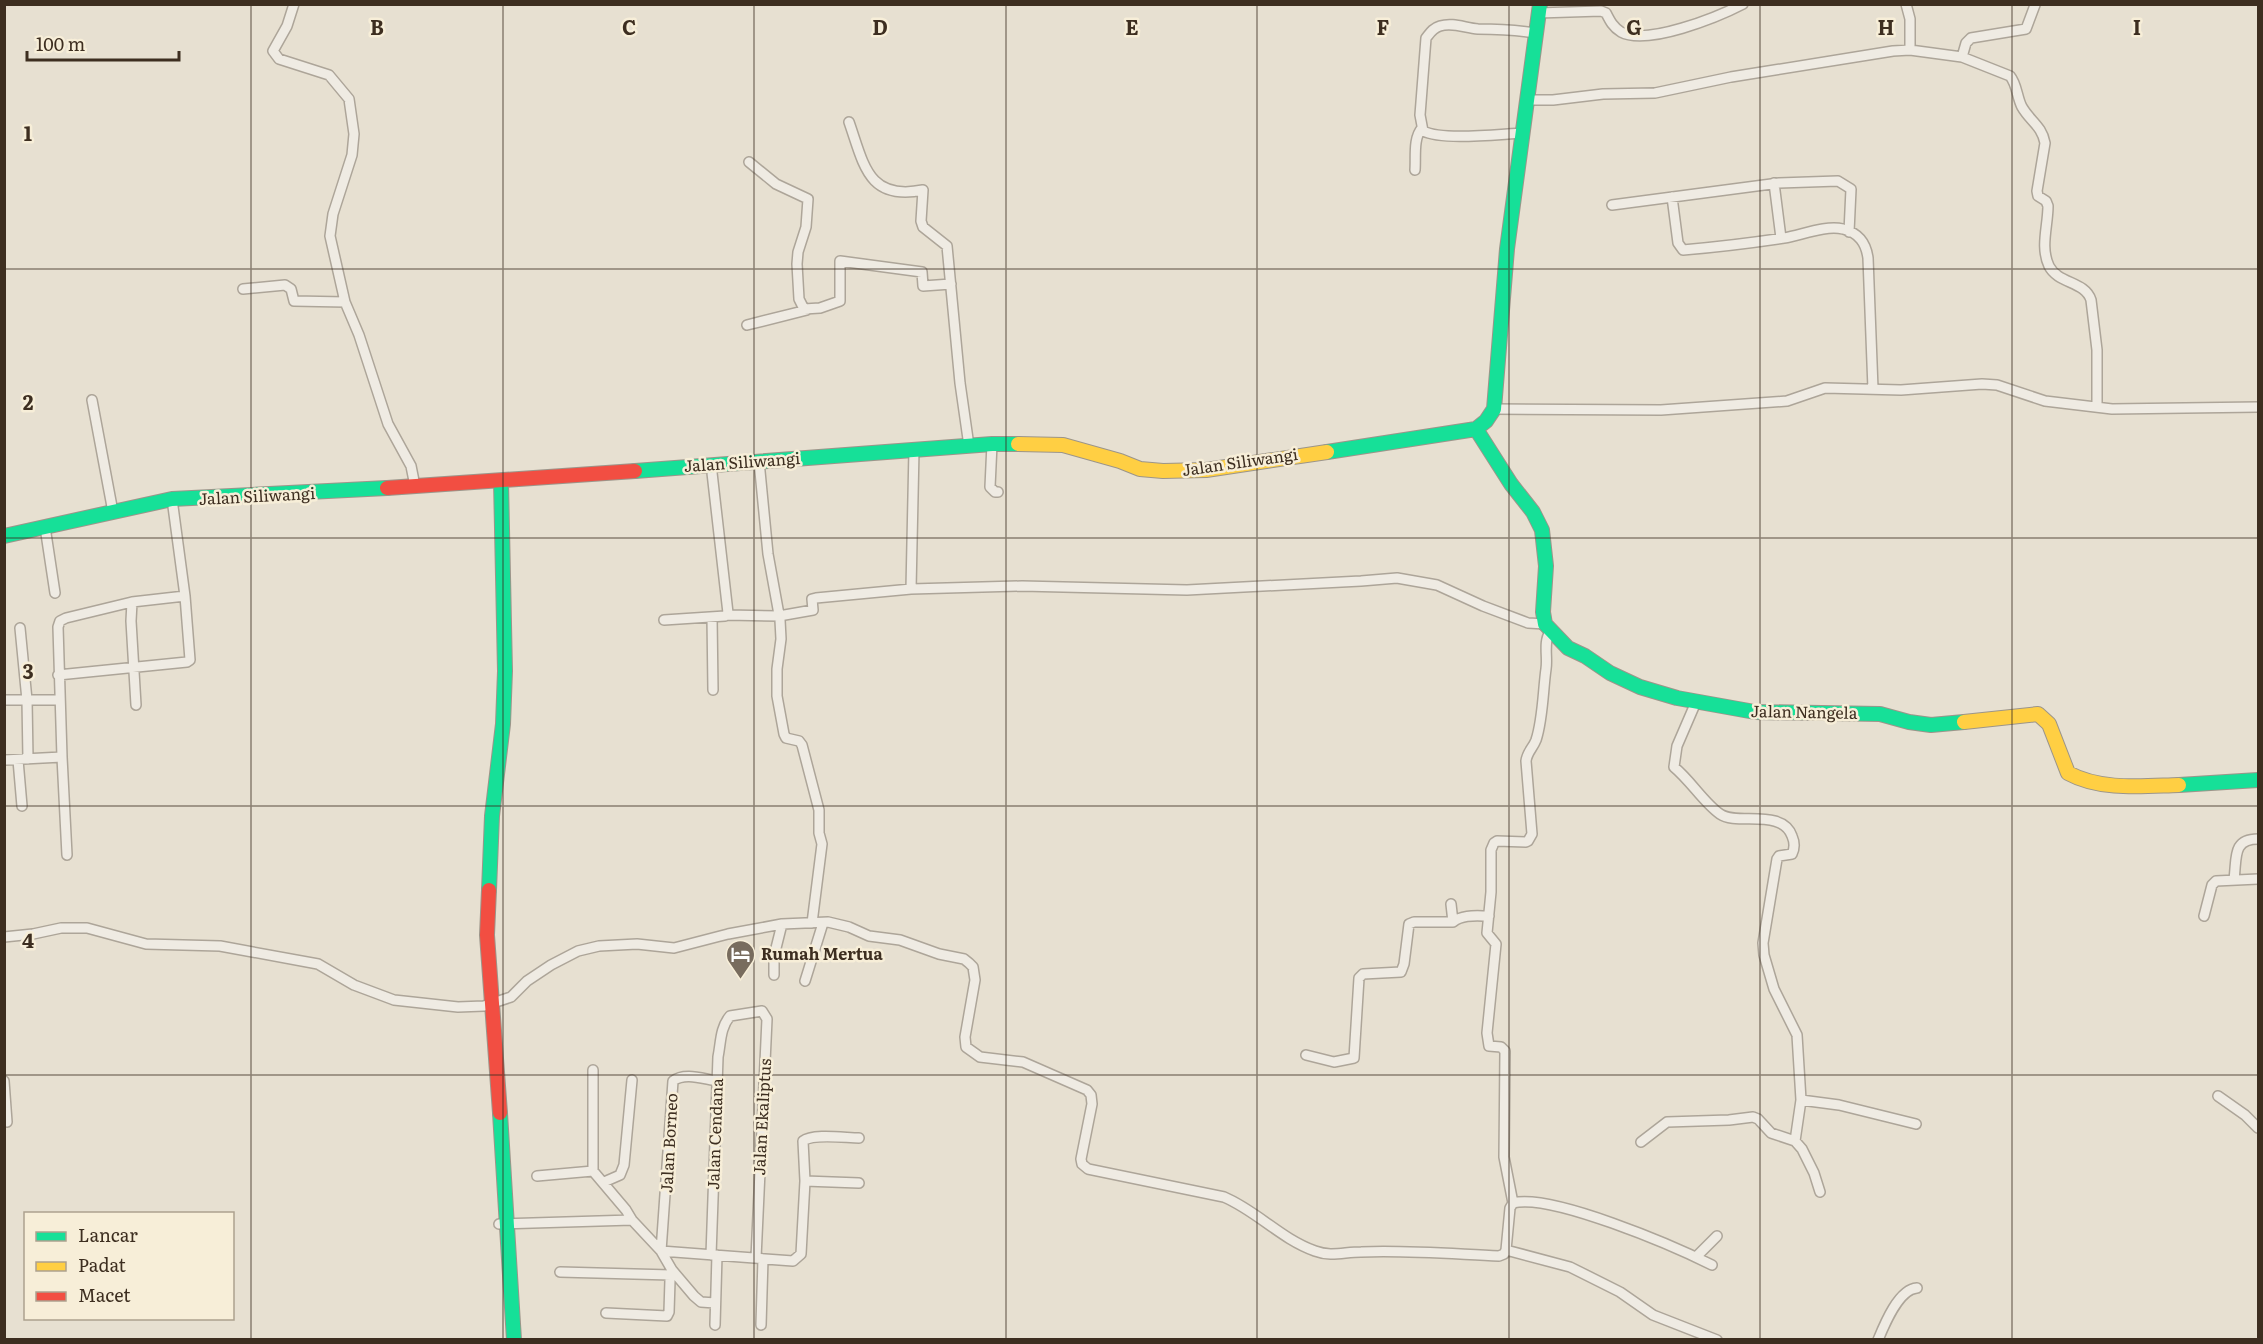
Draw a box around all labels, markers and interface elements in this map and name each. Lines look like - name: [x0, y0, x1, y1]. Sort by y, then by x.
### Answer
- text: B: [370, 11, 384, 41]
- text: C: [622, 11, 636, 41]
- text: D: [872, 11, 888, 41]
- text: E: [1125, 11, 1139, 41]
- text: F: [1377, 11, 1390, 41]
- text: G: [1626, 11, 1642, 41]
- text: H: [1878, 11, 1894, 41]
- text: I: [2133, 11, 2141, 41]
- scale bar: [27, 24, 178, 62]
- text: 100 m: [36, 30, 85, 57]
- text: 1: [24, 117, 32, 147]
- text: 2: [23, 386, 34, 416]
- street label: Jalan Siliwangi: [1180, 441, 1299, 481]
- street label: Jalan Siliwangi: [683, 445, 801, 477]
- street label: Jalan Siliwangi: [198, 480, 316, 510]
- text: 3: [22, 655, 34, 685]
- street label: Jalan Nangela: [1750, 698, 1858, 724]
- text: 4: [22, 924, 34, 954]
- hotel icon: Rumah Mertua: [724, 938, 756, 980]
- place label: Rumah Mertua: [761, 941, 883, 965]
- street label: Jalan Ekaliptus: [746, 1058, 776, 1176]
- street label: Jalan Cendana: [700, 1077, 728, 1190]
- street label: Jalan Borneo: [653, 1092, 683, 1194]
- legend: [24, 1212, 234, 1320]
- text: Lancar: [78, 1221, 138, 1248]
- text: Padat: [78, 1251, 127, 1278]
- text: Macet: [78, 1281, 131, 1308]

